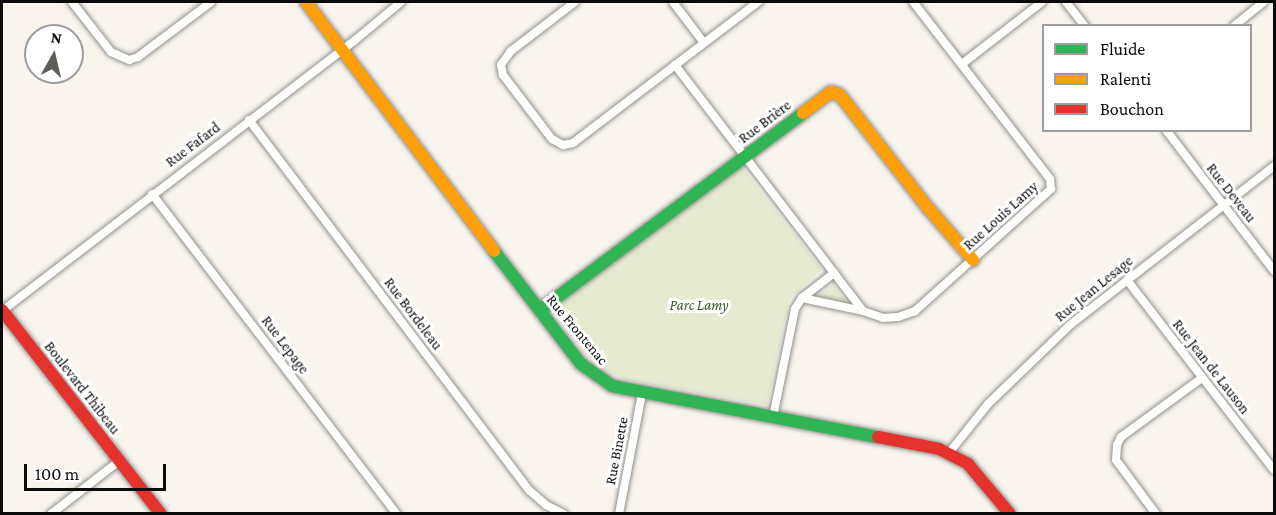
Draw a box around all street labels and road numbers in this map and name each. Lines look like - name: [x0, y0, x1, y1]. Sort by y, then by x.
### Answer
- street label: Rue Brière: [735, 96, 795, 148]
- street label: Rue Fafard: [162, 119, 224, 171]
- street label: Rue Deveau: [1202, 160, 1260, 226]
- street label: Rue Louis Lamy: [960, 178, 1042, 254]
- street label: Rue Jean Lesage: [1051, 252, 1137, 326]
- street label: Rue Bordeleau: [380, 274, 446, 354]
- street label: Rue Frontenac: [542, 291, 612, 369]
- street label: Rue Lepage: [257, 312, 313, 378]
- street label: Rue Jean de Lauson: [1168, 316, 1254, 418]
- street label: Boulevard Thibeau: [40, 338, 124, 438]
- street label: Rue Binette: [602, 416, 632, 486]

